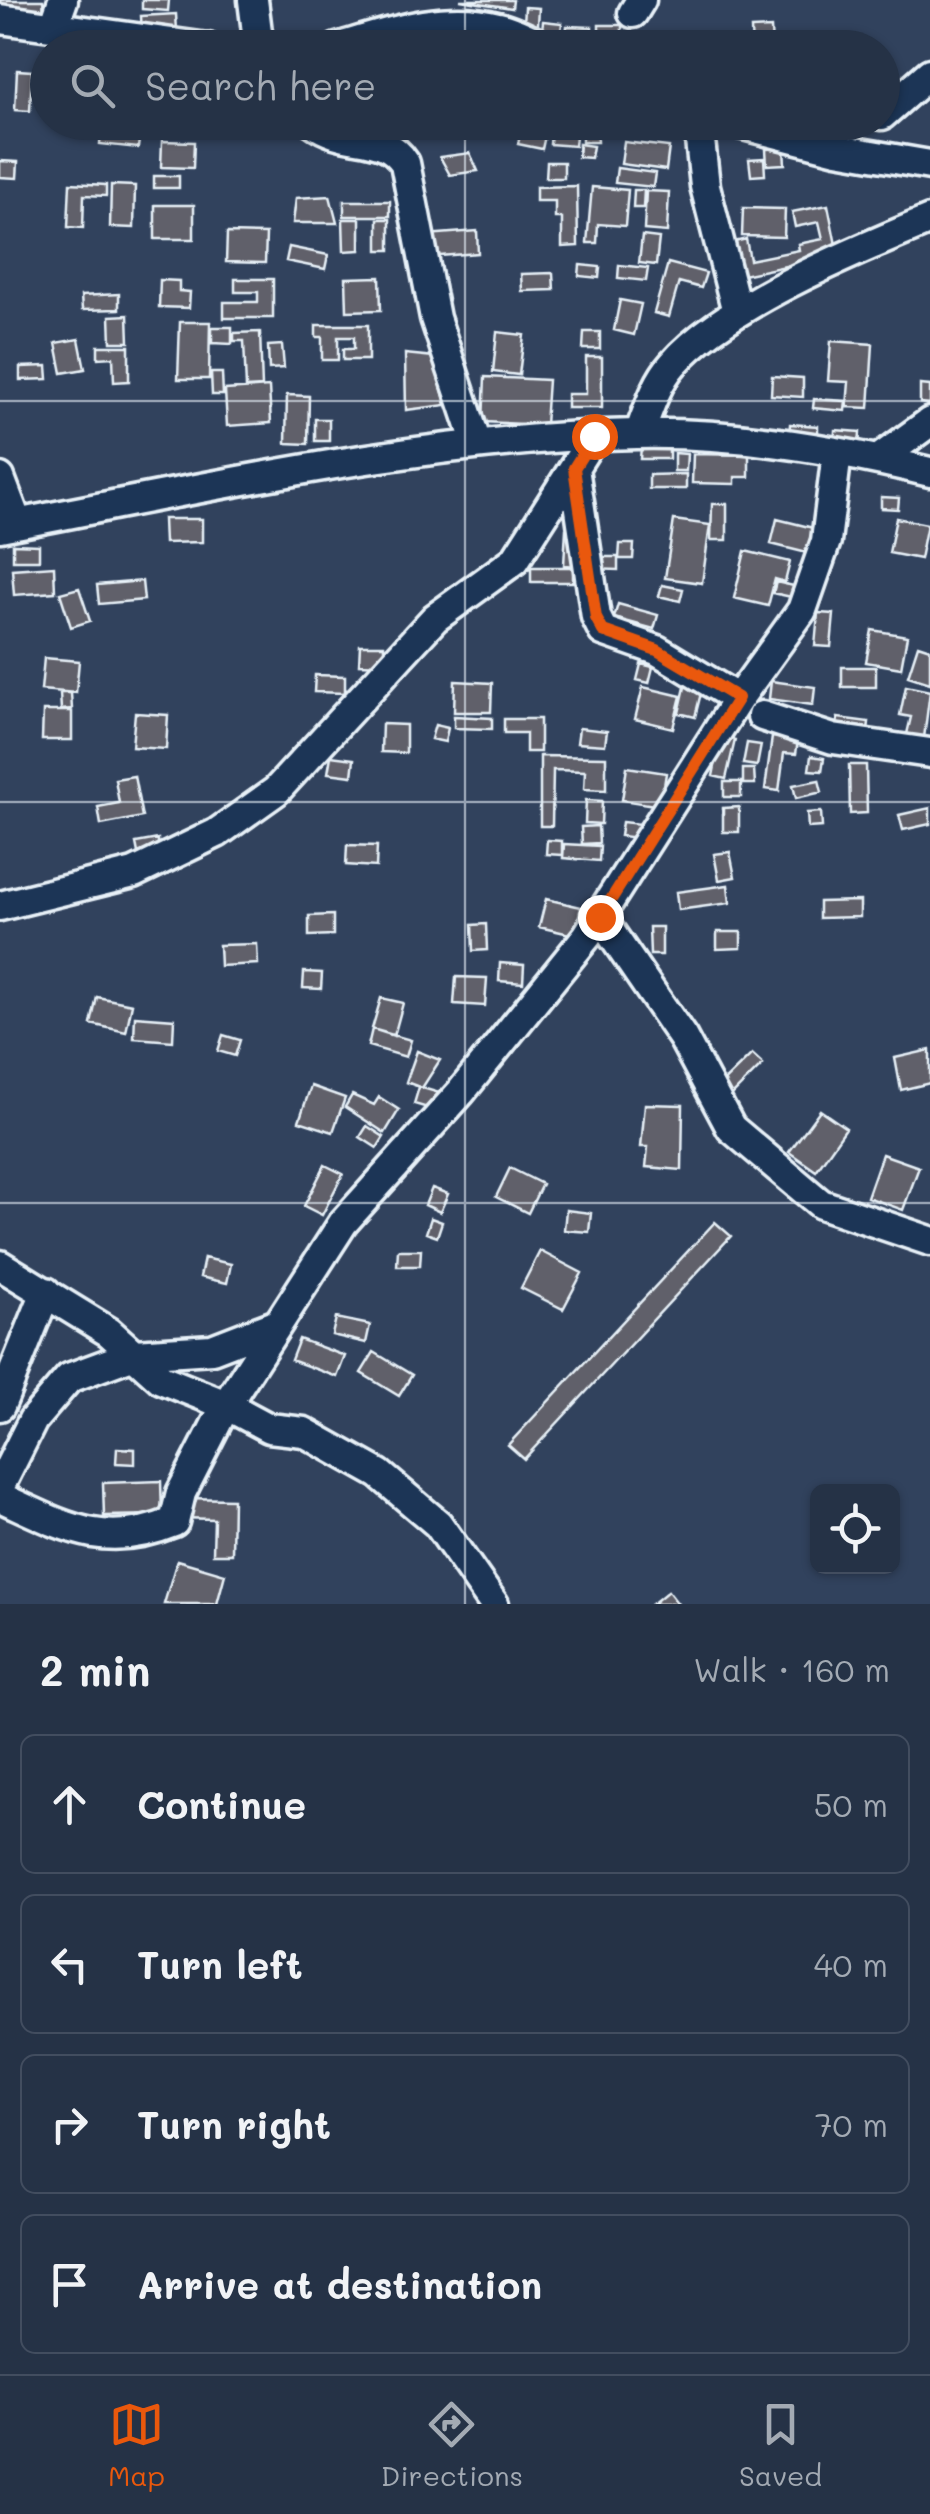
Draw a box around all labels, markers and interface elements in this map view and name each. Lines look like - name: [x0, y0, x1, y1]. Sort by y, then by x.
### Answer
- search box: [30, 30, 900, 140]
- icon: search: [65, 58, 120, 113]
- text: Search here: [145, 60, 376, 110]
- route start: [572, 414, 618, 460]
- route end: [578, 895, 624, 941]
- map controls: [810, 1484, 900, 1574]
- button: locate: [810, 1484, 900, 1574]
- text: 2 min: [40, 1642, 150, 1697]
- text: Walk · 160 m: [693, 1648, 890, 1690]
- icon: ahead: [42, 1777, 97, 1832]
- text: Continue: [137, 1779, 306, 1829]
- text: 50 m: [814, 1783, 888, 1825]
- icon: left: [42, 1937, 97, 1992]
- text: Turn left: [137, 1939, 303, 1989]
- text: 40 m: [814, 1943, 888, 1985]
- icon: right: [42, 2097, 97, 2152]
- text: Turn right: [137, 2099, 331, 2149]
- text: 70 m: [815, 2103, 888, 2145]
- icon: arrive: [42, 2257, 97, 2312]
- text: Arrive at destination: [137, 2259, 542, 2309]
- tab: Map: [108, 2397, 165, 2493]
- tab: Directions: [381, 2397, 523, 2493]
- tab: Saved: [739, 2397, 822, 2493]

